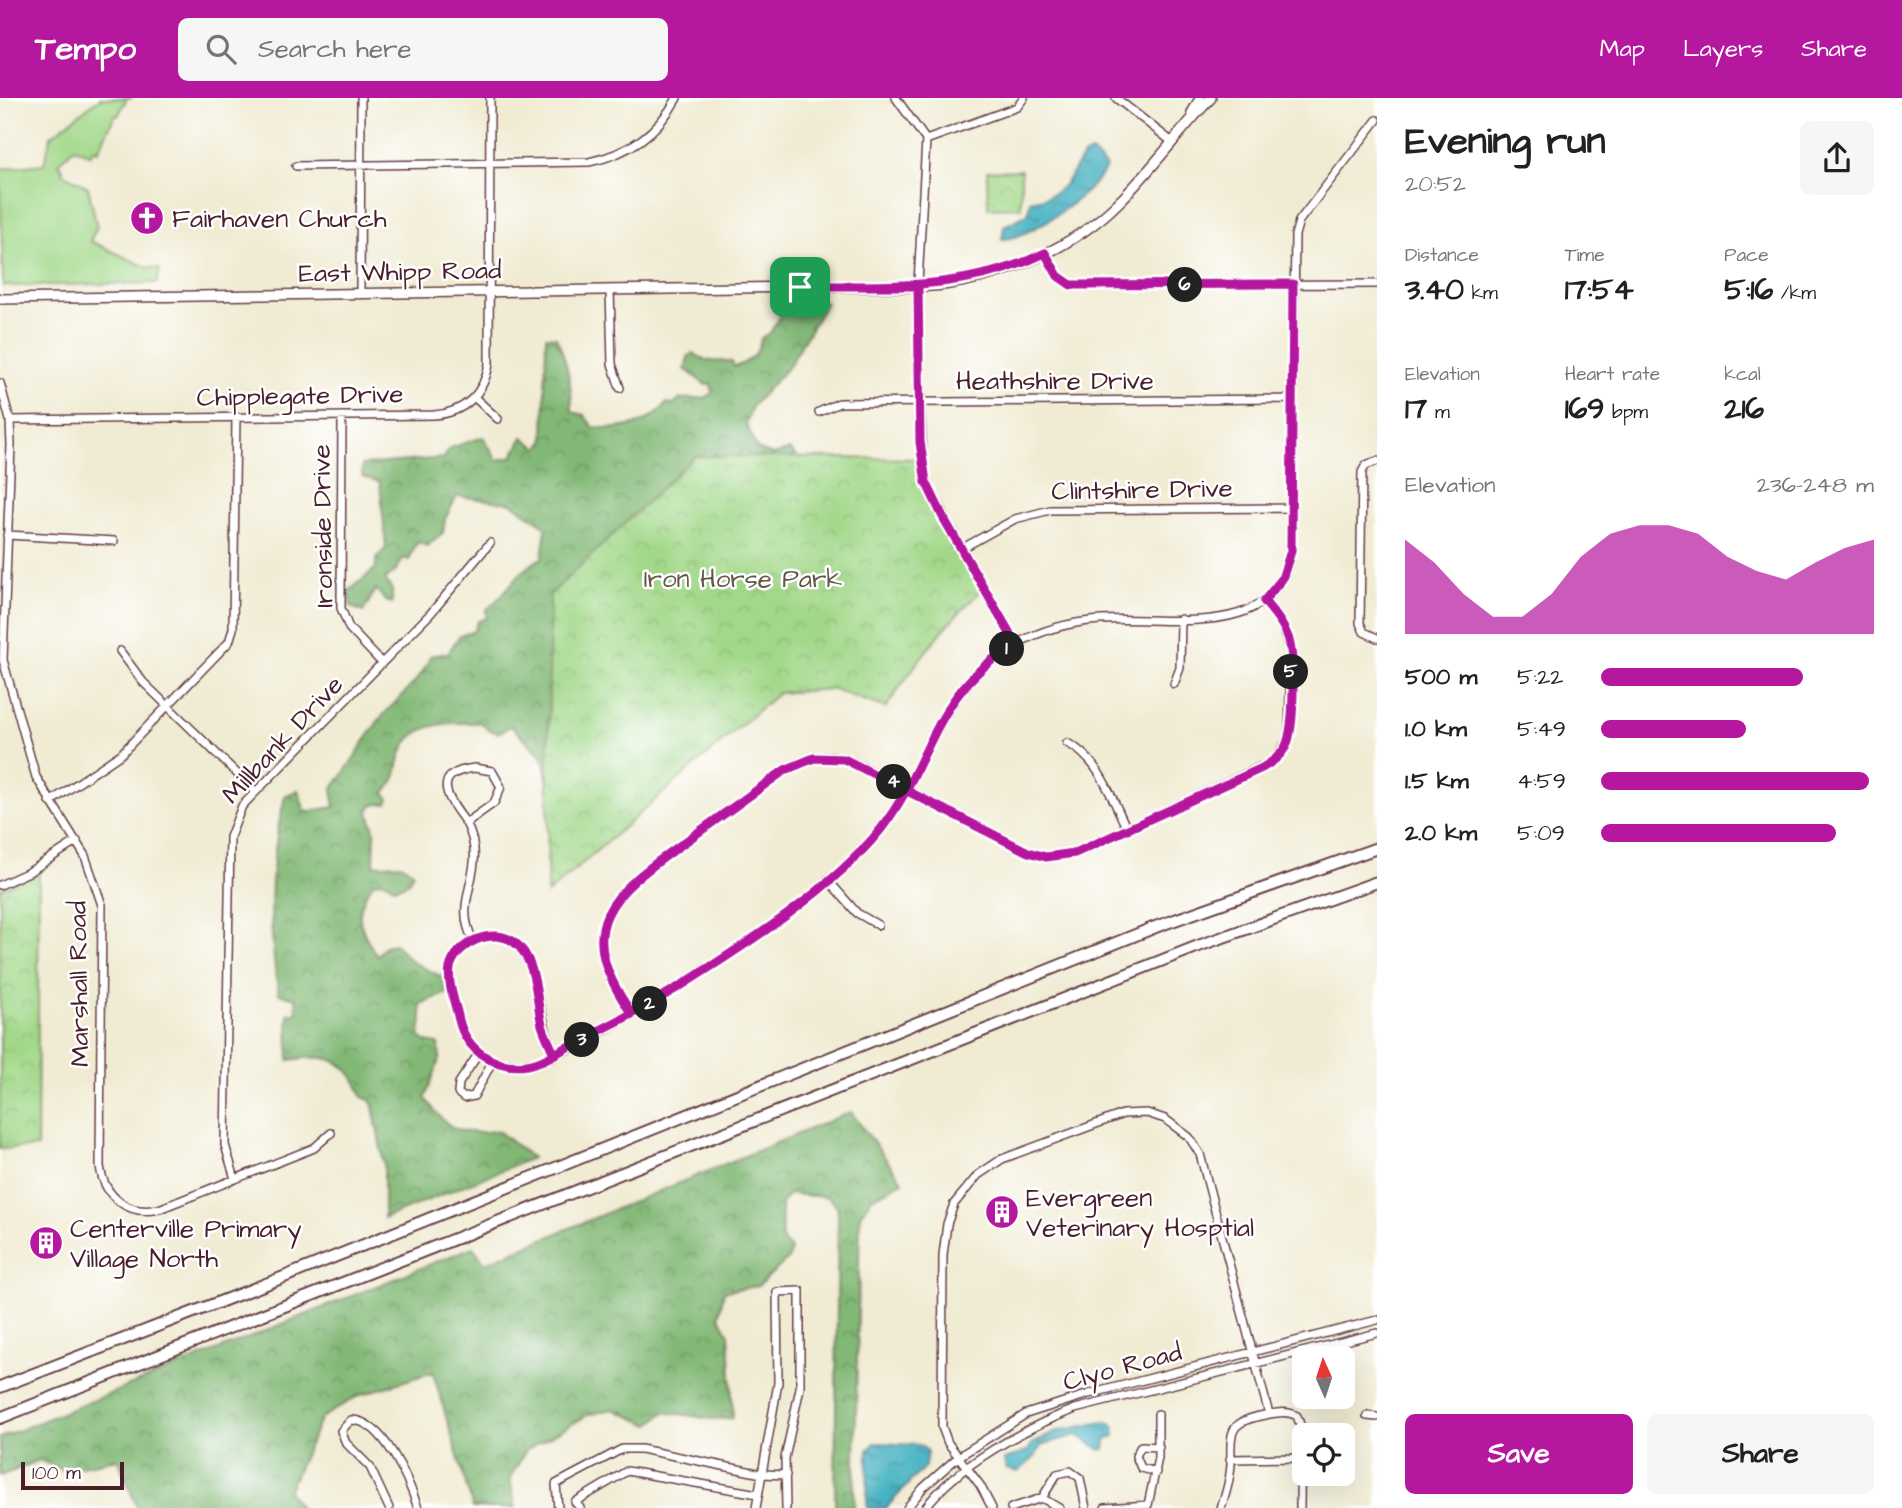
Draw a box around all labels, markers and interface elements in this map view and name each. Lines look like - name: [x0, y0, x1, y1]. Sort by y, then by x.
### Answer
- search box: [178, 18, 668, 81]
- text: Tempo: [35, 26, 136, 72]
- icon: search: [202, 30, 240, 68]
- text: Search here: [258, 31, 411, 67]
- text: Map: [1600, 32, 1645, 66]
- text: Layers: [1683, 32, 1763, 66]
- text: Share: [1801, 32, 1867, 66]
- text: Evening run: [1405, 116, 1606, 168]
- button: share: [1800, 121, 1874, 195]
- text: 20:52: [1405, 168, 1466, 200]
- church icon: Fairhaven Church: [128, 199, 166, 237]
- place label: Fairhaven Church: [172, 201, 387, 237]
- text: Distance: [1405, 242, 1479, 269]
- text: Time: [1565, 242, 1604, 269]
- text: Pace: [1724, 242, 1768, 269]
- street label: East Whipp Road: [298, 252, 502, 292]
- pin: [770, 257, 830, 317]
- icon: arrive: [781, 268, 819, 306]
- pin: 6: [1168, 268, 1202, 302]
- text: 3.40: [1405, 269, 1464, 311]
- text: 17:54: [1565, 269, 1634, 311]
- text: 5:16: [1724, 269, 1773, 311]
- text: 6: [1179, 271, 1190, 298]
- text: km: [1464, 280, 1498, 307]
- text: /km: [1773, 280, 1816, 307]
- text: Elevation: [1405, 361, 1480, 388]
- text: Heart rate: [1565, 361, 1660, 388]
- text: kcal: [1724, 361, 1761, 388]
- street label: Heathshire Drive: [956, 363, 1154, 399]
- street label: Chipplegate Drive: [196, 376, 404, 418]
- text: 17: [1405, 388, 1427, 430]
- text: 169: [1565, 388, 1604, 430]
- text: 216: [1724, 388, 1764, 430]
- text: m: [1427, 399, 1450, 426]
- text: bpm: [1604, 399, 1648, 426]
- street label: Ironside Drive: [304, 444, 342, 608]
- text: Elevation: [1405, 469, 1496, 501]
- text: 236–248 m: [1757, 469, 1874, 501]
- street label: Clintshire Drive: [1051, 470, 1233, 510]
- park label: Iron Horse Park: [644, 561, 842, 597]
- pin: 1: [990, 632, 1024, 666]
- text: 1: [1005, 635, 1008, 662]
- pin: 5: [1274, 654, 1308, 690]
- text: 5: [1284, 658, 1297, 685]
- text: 500 m: [1405, 661, 1477, 693]
- text: 5:22: [1517, 661, 1563, 693]
- street label: Millbank Drive: [214, 668, 352, 812]
- text: 1.0 km: [1405, 713, 1467, 745]
- text: 5:49: [1517, 713, 1566, 745]
- pin: 4: [876, 764, 912, 800]
- text: 1.5 km: [1405, 765, 1469, 797]
- text: 4:59: [1517, 765, 1566, 797]
- text: 4: [887, 768, 900, 795]
- text: 2.0 km: [1405, 817, 1477, 849]
- text: 5:09: [1517, 817, 1565, 849]
- street label: Marshall Road: [60, 900, 98, 1068]
- pin: 2: [632, 986, 668, 1021]
- text: 2: [644, 990, 655, 1017]
- pin: 3: [564, 1023, 600, 1058]
- text: 3: [577, 1026, 586, 1053]
- place label: Evergreen Veterinary Hosptial: [1026, 1180, 1254, 1248]
- building icon: Evergreen Veterinary Hosptial: [983, 1193, 1021, 1231]
- place label: Centerville Primary Village North: [70, 1211, 301, 1279]
- building icon: Centerville Primary Village North: [27, 1224, 65, 1262]
- street label: Clyo Road: [1059, 1334, 1186, 1402]
- north arrow: [1292, 1346, 1354, 1409]
- map controls: [1292, 1346, 1355, 1486]
- button: Save: [1405, 1414, 1633, 1494]
- button: Share: [1647, 1414, 1874, 1494]
- button: locate: [1292, 1423, 1355, 1486]
- scale bar: [21, 1459, 124, 1491]
- text: 100 m: [32, 1460, 81, 1487]

